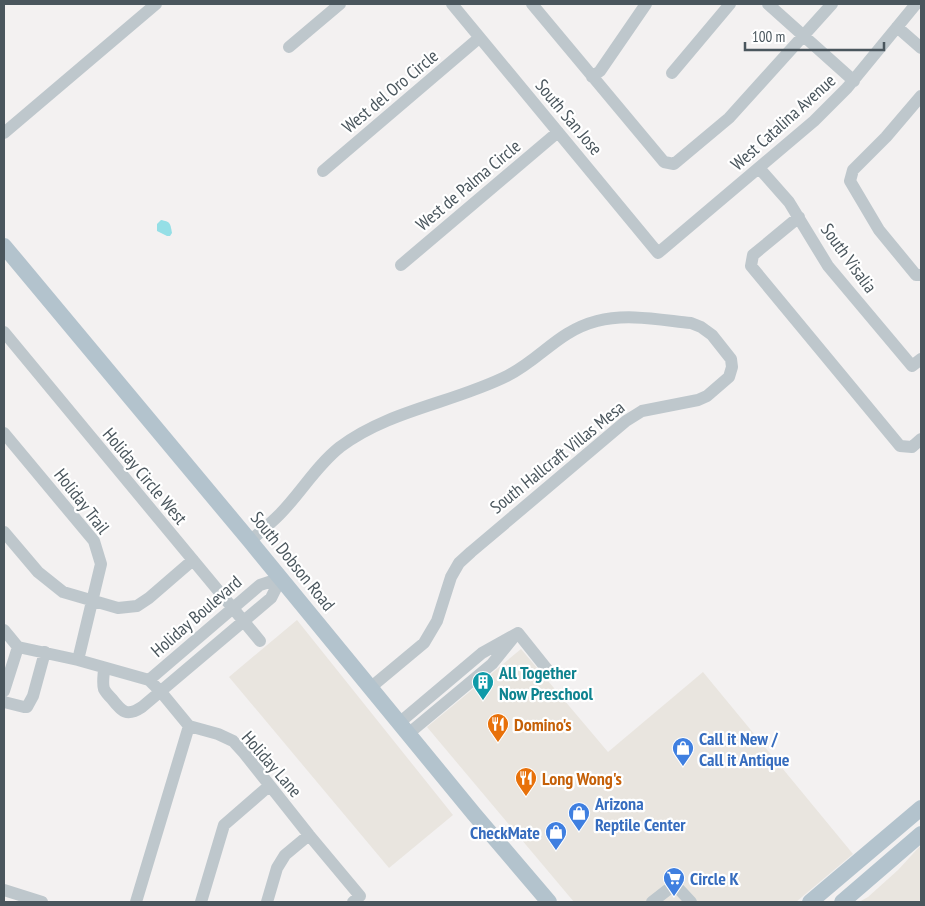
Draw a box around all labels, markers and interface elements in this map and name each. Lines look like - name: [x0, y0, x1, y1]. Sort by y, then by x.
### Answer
- scale bar: [745, 20, 884, 52]
- text: 100 m: [752, 27, 785, 46]
- street label: West del Oro Circle: [337, 44, 443, 138]
- street label: West Catalina Avenue: [726, 69, 840, 175]
- street label: South San Jose: [531, 74, 607, 160]
- street label: West de Palma Circle: [411, 135, 525, 235]
- street label: South Visalia: [816, 219, 882, 297]
- street label: South Hallcraft Villas Mesa: [485, 396, 629, 518]
- street label: Holiday Circle West: [98, 423, 192, 529]
- street label: Holiday Trail: [49, 464, 115, 539]
- street label: South Dobson Road: [246, 507, 340, 615]
- street label: Holiday Boulevard: [146, 570, 246, 662]
- place label: All Together Now Preschool: [498, 661, 594, 705]
- building icon: All Together Now Preschool: [471, 670, 495, 701]
- restaurant icon: Domino's: [486, 712, 510, 743]
- place label: Domino's: [514, 713, 572, 736]
- street label: Holiday Lane: [237, 726, 307, 802]
- place label: Call it New / Call it Antique: [699, 727, 790, 771]
- shop icon: Call it New / Call it Antique: [671, 736, 695, 767]
- restaurant icon: Long Wong's: [514, 766, 538, 797]
- place label: Long Wong's: [542, 767, 622, 790]
- place label: Arizona Reptile Center: [594, 792, 686, 836]
- shop icon: Arizona Reptile Center: [567, 801, 591, 832]
- shop icon: CheckMate: [544, 820, 568, 851]
- place label: CheckMate: [470, 821, 540, 844]
- supermarket icon: Circle K: [662, 866, 686, 897]
- place label: Circle K: [690, 867, 740, 890]

